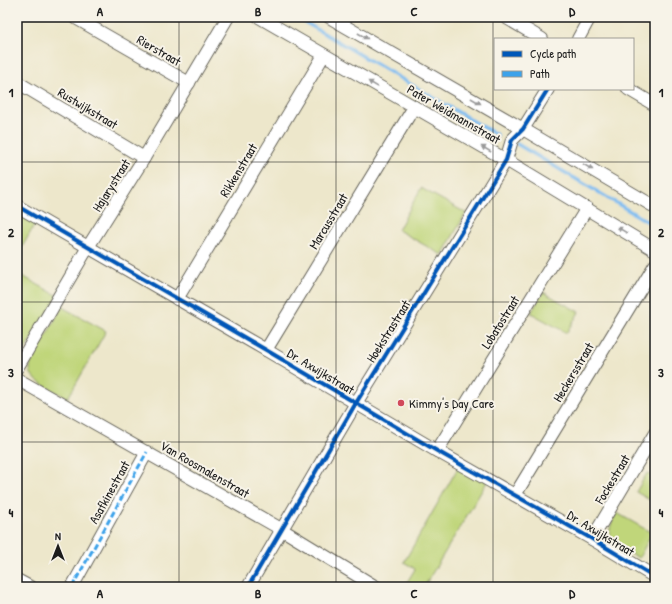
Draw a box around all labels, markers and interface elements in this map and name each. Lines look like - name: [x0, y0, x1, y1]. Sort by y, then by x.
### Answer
- text: A: [97, 2, 104, 20]
- text: B: [255, 2, 262, 20]
- text: C: [410, 2, 418, 20]
- text: D: [569, 2, 576, 20]
- street label: Rierstraat: [134, 30, 185, 70]
- one-way arrow: [357, 33, 369, 40]
- legend: [494, 38, 634, 90]
- text: Cycle path: [530, 45, 576, 62]
- text: Path: [530, 65, 550, 82]
- one-way arrow: [368, 80, 379, 87]
- street label: Pater Weidmannstraat: [404, 80, 504, 148]
- text: 1: [9, 83, 14, 101]
- street label: Rustwijkstraat: [55, 83, 122, 133]
- text: 1: [659, 83, 664, 101]
- one-way arrow: [470, 98, 482, 105]
- street label: Rikkenstraat: [215, 139, 261, 200]
- one-way arrow: [480, 145, 492, 152]
- street label: Hajarystraat: [88, 155, 135, 215]
- one-way arrow: [582, 164, 594, 171]
- street label: Marcusstraat: [304, 189, 352, 252]
- text: 2: [8, 223, 15, 241]
- text: 2: [658, 223, 665, 241]
- one-way arrow: [616, 226, 628, 233]
- street label: Lobatostraat: [477, 292, 524, 352]
- street label: Hoekstrastraat: [362, 296, 415, 366]
- street label: Heckersstraat: [548, 339, 598, 405]
- street label: Dr. Axwijkstraat: [284, 344, 359, 398]
- text: 3: [8, 363, 14, 381]
- text: 3: [658, 363, 664, 381]
- place label: Kimmy's Day Care: [409, 394, 494, 412]
- marker: Kimmy's Day Care: [396, 398, 406, 408]
- street label: Van Roosmalenstraat: [157, 436, 253, 502]
- street label: Fockestraat: [590, 450, 634, 508]
- street label: Asafkinestraat: [84, 457, 134, 527]
- text: 4: [9, 503, 14, 521]
- text: 4: [659, 503, 664, 521]
- street label: Dr. Axwijkstraat: [564, 506, 639, 560]
- north arrow: [38, 526, 78, 566]
- text: N: [55, 529, 61, 543]
- text: A: [97, 584, 104, 602]
- text: B: [255, 584, 262, 602]
- text: C: [410, 584, 418, 602]
- text: D: [569, 584, 576, 602]

